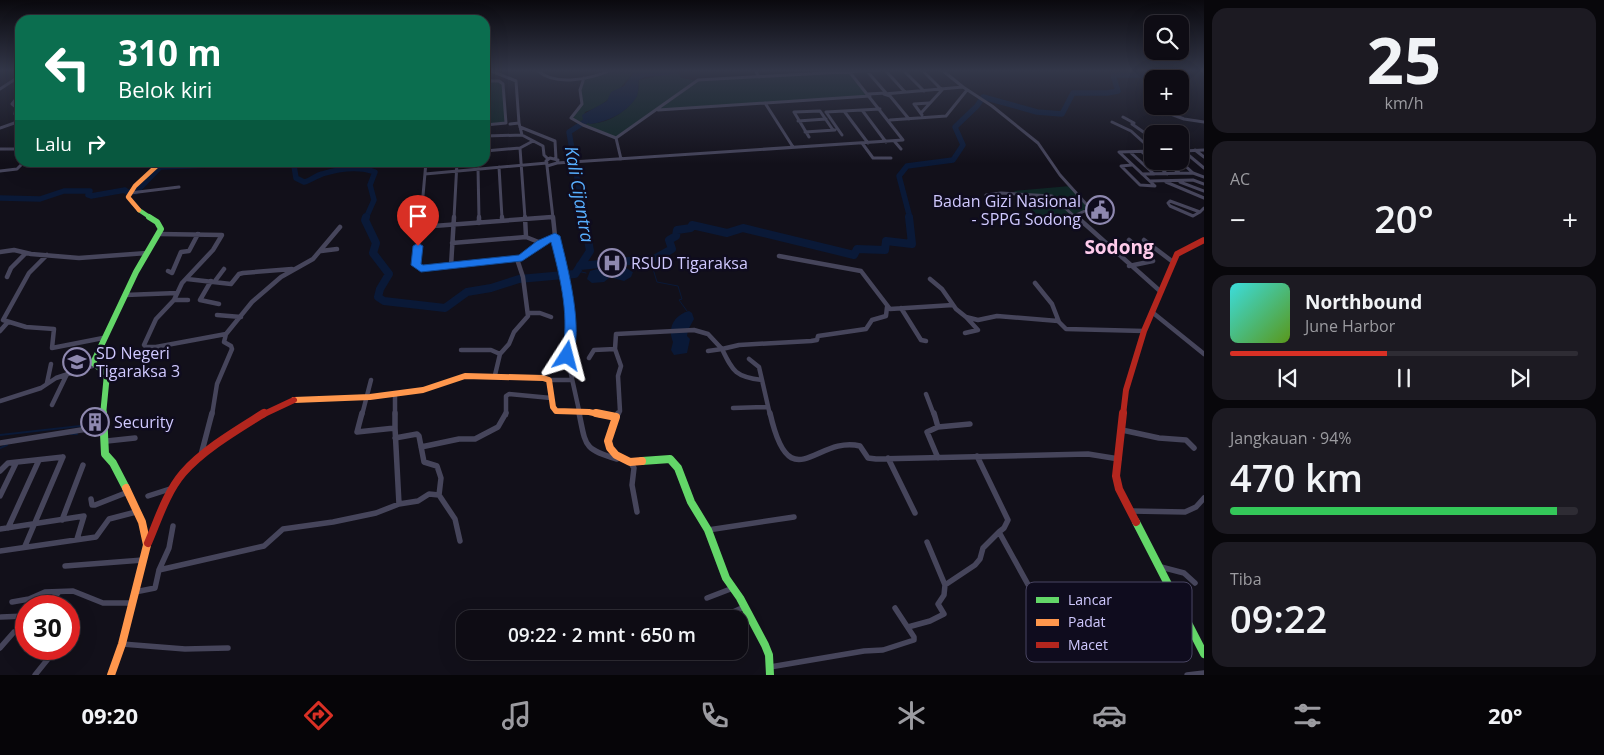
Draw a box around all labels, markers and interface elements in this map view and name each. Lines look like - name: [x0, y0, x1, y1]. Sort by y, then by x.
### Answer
- map controls: [1144, 15, 1189, 170]
- button: search: [1144, 15, 1189, 60]
- text: 25: [1367, 15, 1441, 103]
- text: 310 m: [118, 29, 222, 76]
- icon: left: [35, 35, 100, 100]
- button: +: [1144, 70, 1189, 115]
- text: Belok kiri: [118, 74, 212, 104]
- text: km/h: [1385, 92, 1423, 114]
- button: −: [1144, 125, 1189, 170]
- icon: right: [82, 130, 110, 158]
- text: Lalu: [35, 131, 72, 157]
- water label: Kali Cijantra: [560, 144, 600, 244]
- text: AC: [1230, 168, 1250, 190]
- place label: Badan Gizi Nasional - SPPG Sodong: [933, 190, 1081, 230]
- text: 20°: [1374, 192, 1434, 244]
- pin: [397, 195, 439, 246]
- public building icon: Badan Gizi Nasional - SPPG Sodong: [1085, 195, 1115, 225]
- text: −: [1230, 200, 1246, 238]
- text: +: [1562, 200, 1578, 238]
- icon: arrive: [404, 202, 432, 230]
- district label: Sodong: [1084, 234, 1154, 260]
- hospital icon: RSUD Tigaraksa: [597, 248, 627, 278]
- place label: RSUD Tigaraksa: [631, 252, 748, 274]
- text: Northbound: [1305, 289, 1422, 315]
- text: June Harbor: [1305, 315, 1395, 337]
- position arrow: [540, 329, 592, 381]
- place label: SD Negeri Tigaraksa 3: [96, 342, 180, 382]
- school or university icon: SD Negeri Tigaraksa 3: [62, 347, 92, 377]
- icon: previous: [1274, 364, 1302, 392]
- icon: pause: [1390, 364, 1418, 392]
- icon: next: [1506, 364, 1534, 392]
- building icon: Security: [80, 407, 110, 437]
- place label: Security: [114, 411, 175, 433]
- text: Jangkauan · 94%: [1230, 427, 1352, 449]
- text: 470 km: [1230, 451, 1363, 503]
- text: Tiba: [1230, 568, 1262, 590]
- legend: [1026, 582, 1192, 662]
- text: Lancar: [1068, 590, 1112, 609]
- text: 09:22: [1230, 592, 1327, 644]
- speed limit sign: 30: [15, 595, 80, 660]
- text: Padat: [1068, 612, 1106, 631]
- text: 09:22 · 2 mnt · 650 m: [508, 622, 696, 648]
- text: Macet: [1068, 635, 1108, 654]
- icon: directions: [301, 698, 336, 733]
- icon: music: [499, 698, 534, 733]
- icon: phone: [697, 698, 732, 733]
- icon: climate: [894, 698, 929, 733]
- icon: car: [1092, 698, 1127, 733]
- icon: filters: [1290, 698, 1325, 733]
- text: 09:20: [81, 700, 138, 730]
- text: 20°: [1488, 700, 1523, 730]

